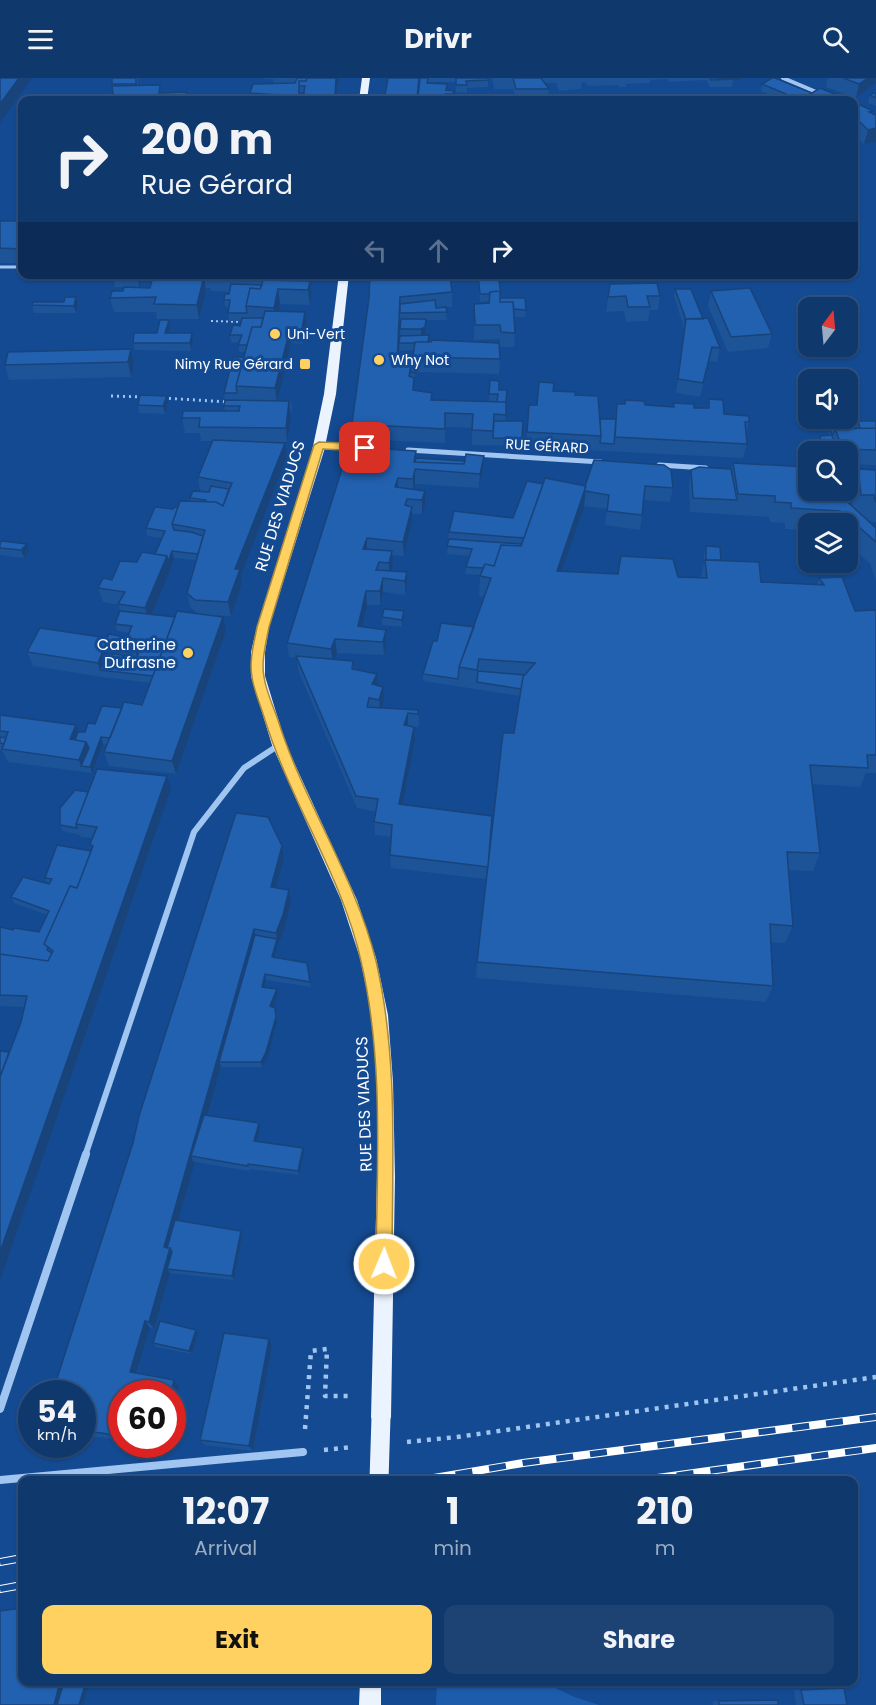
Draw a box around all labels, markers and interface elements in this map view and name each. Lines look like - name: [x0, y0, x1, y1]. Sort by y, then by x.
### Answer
- text: Drivr: [404, 20, 472, 57]
- icon: menu: [24, 23, 57, 56]
- icon: search: [819, 23, 852, 56]
- text: 200 m: [141, 110, 273, 169]
- icon: right: [42, 120, 120, 198]
- text: Rue Gérard: [141, 166, 293, 203]
- icon: left: [359, 234, 392, 267]
- icon: ahead: [422, 234, 455, 267]
- icon: right: [485, 234, 518, 267]
- north arrow: [798, 297, 858, 357]
- map controls: [798, 297, 858, 573]
- place label: Uni-Vert: [287, 324, 345, 344]
- marker: Uni-Vert: [268, 327, 282, 341]
- place label: Why Not: [391, 350, 449, 370]
- marker: Why Not: [372, 353, 386, 367]
- place label: Nimy Rue Gérard: [175, 354, 293, 374]
- marker: Nimy Rue Gérard: [298, 357, 312, 371]
- button: sound: [798, 369, 858, 429]
- pin: [339, 422, 390, 473]
- icon: arrive: [348, 431, 381, 464]
- street label: RUE GÉRARD: [505, 434, 589, 458]
- street label: RUE DES VIADUCS: [249, 438, 311, 574]
- button: search: [798, 441, 858, 501]
- button: layers: [798, 513, 858, 573]
- place label: Catherine Dufrasne: [97, 633, 176, 674]
- marker: Catherine Dufrasne: [181, 646, 195, 660]
- street label: RUE DES VIADUCS: [350, 1036, 378, 1172]
- position arrow: [352, 1232, 416, 1296]
- speed limit sign: 60: [108, 1380, 186, 1458]
- text: 54: [37, 1390, 77, 1433]
- text: km/h: [37, 1424, 77, 1445]
- text: 12:07: [182, 1486, 269, 1537]
- text: 1: [446, 1486, 460, 1537]
- text: 210: [636, 1486, 694, 1537]
- text: Arrival: [194, 1534, 257, 1562]
- text: min: [434, 1534, 472, 1562]
- text: m: [655, 1534, 675, 1562]
- button: Exit: [42, 1605, 432, 1674]
- button: Share: [444, 1605, 834, 1674]

